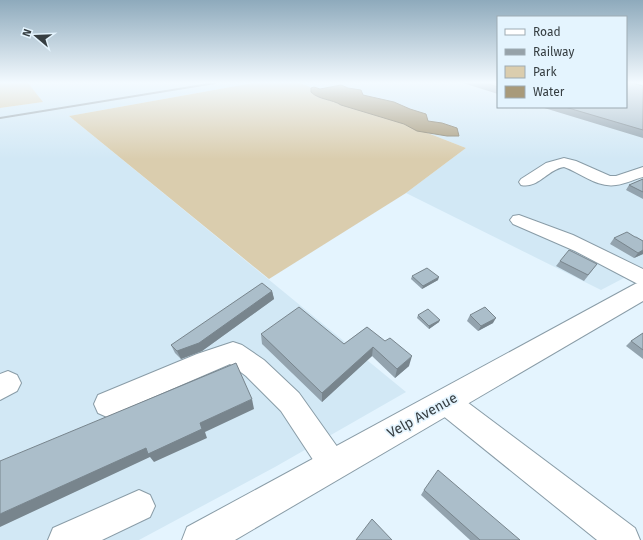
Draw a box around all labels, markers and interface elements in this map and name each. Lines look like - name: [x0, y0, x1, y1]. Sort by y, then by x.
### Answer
- north arrow: [16, 16, 56, 56]
- legend: [497, 16, 627, 108]
- text: Road: [533, 25, 561, 39]
- text: N: [20, 27, 34, 38]
- text: Railway: [533, 45, 574, 59]
- text: Park: [533, 65, 557, 79]
- text: Water: [533, 85, 565, 99]
- street label: Velp Avenue: [384, 389, 460, 442]

